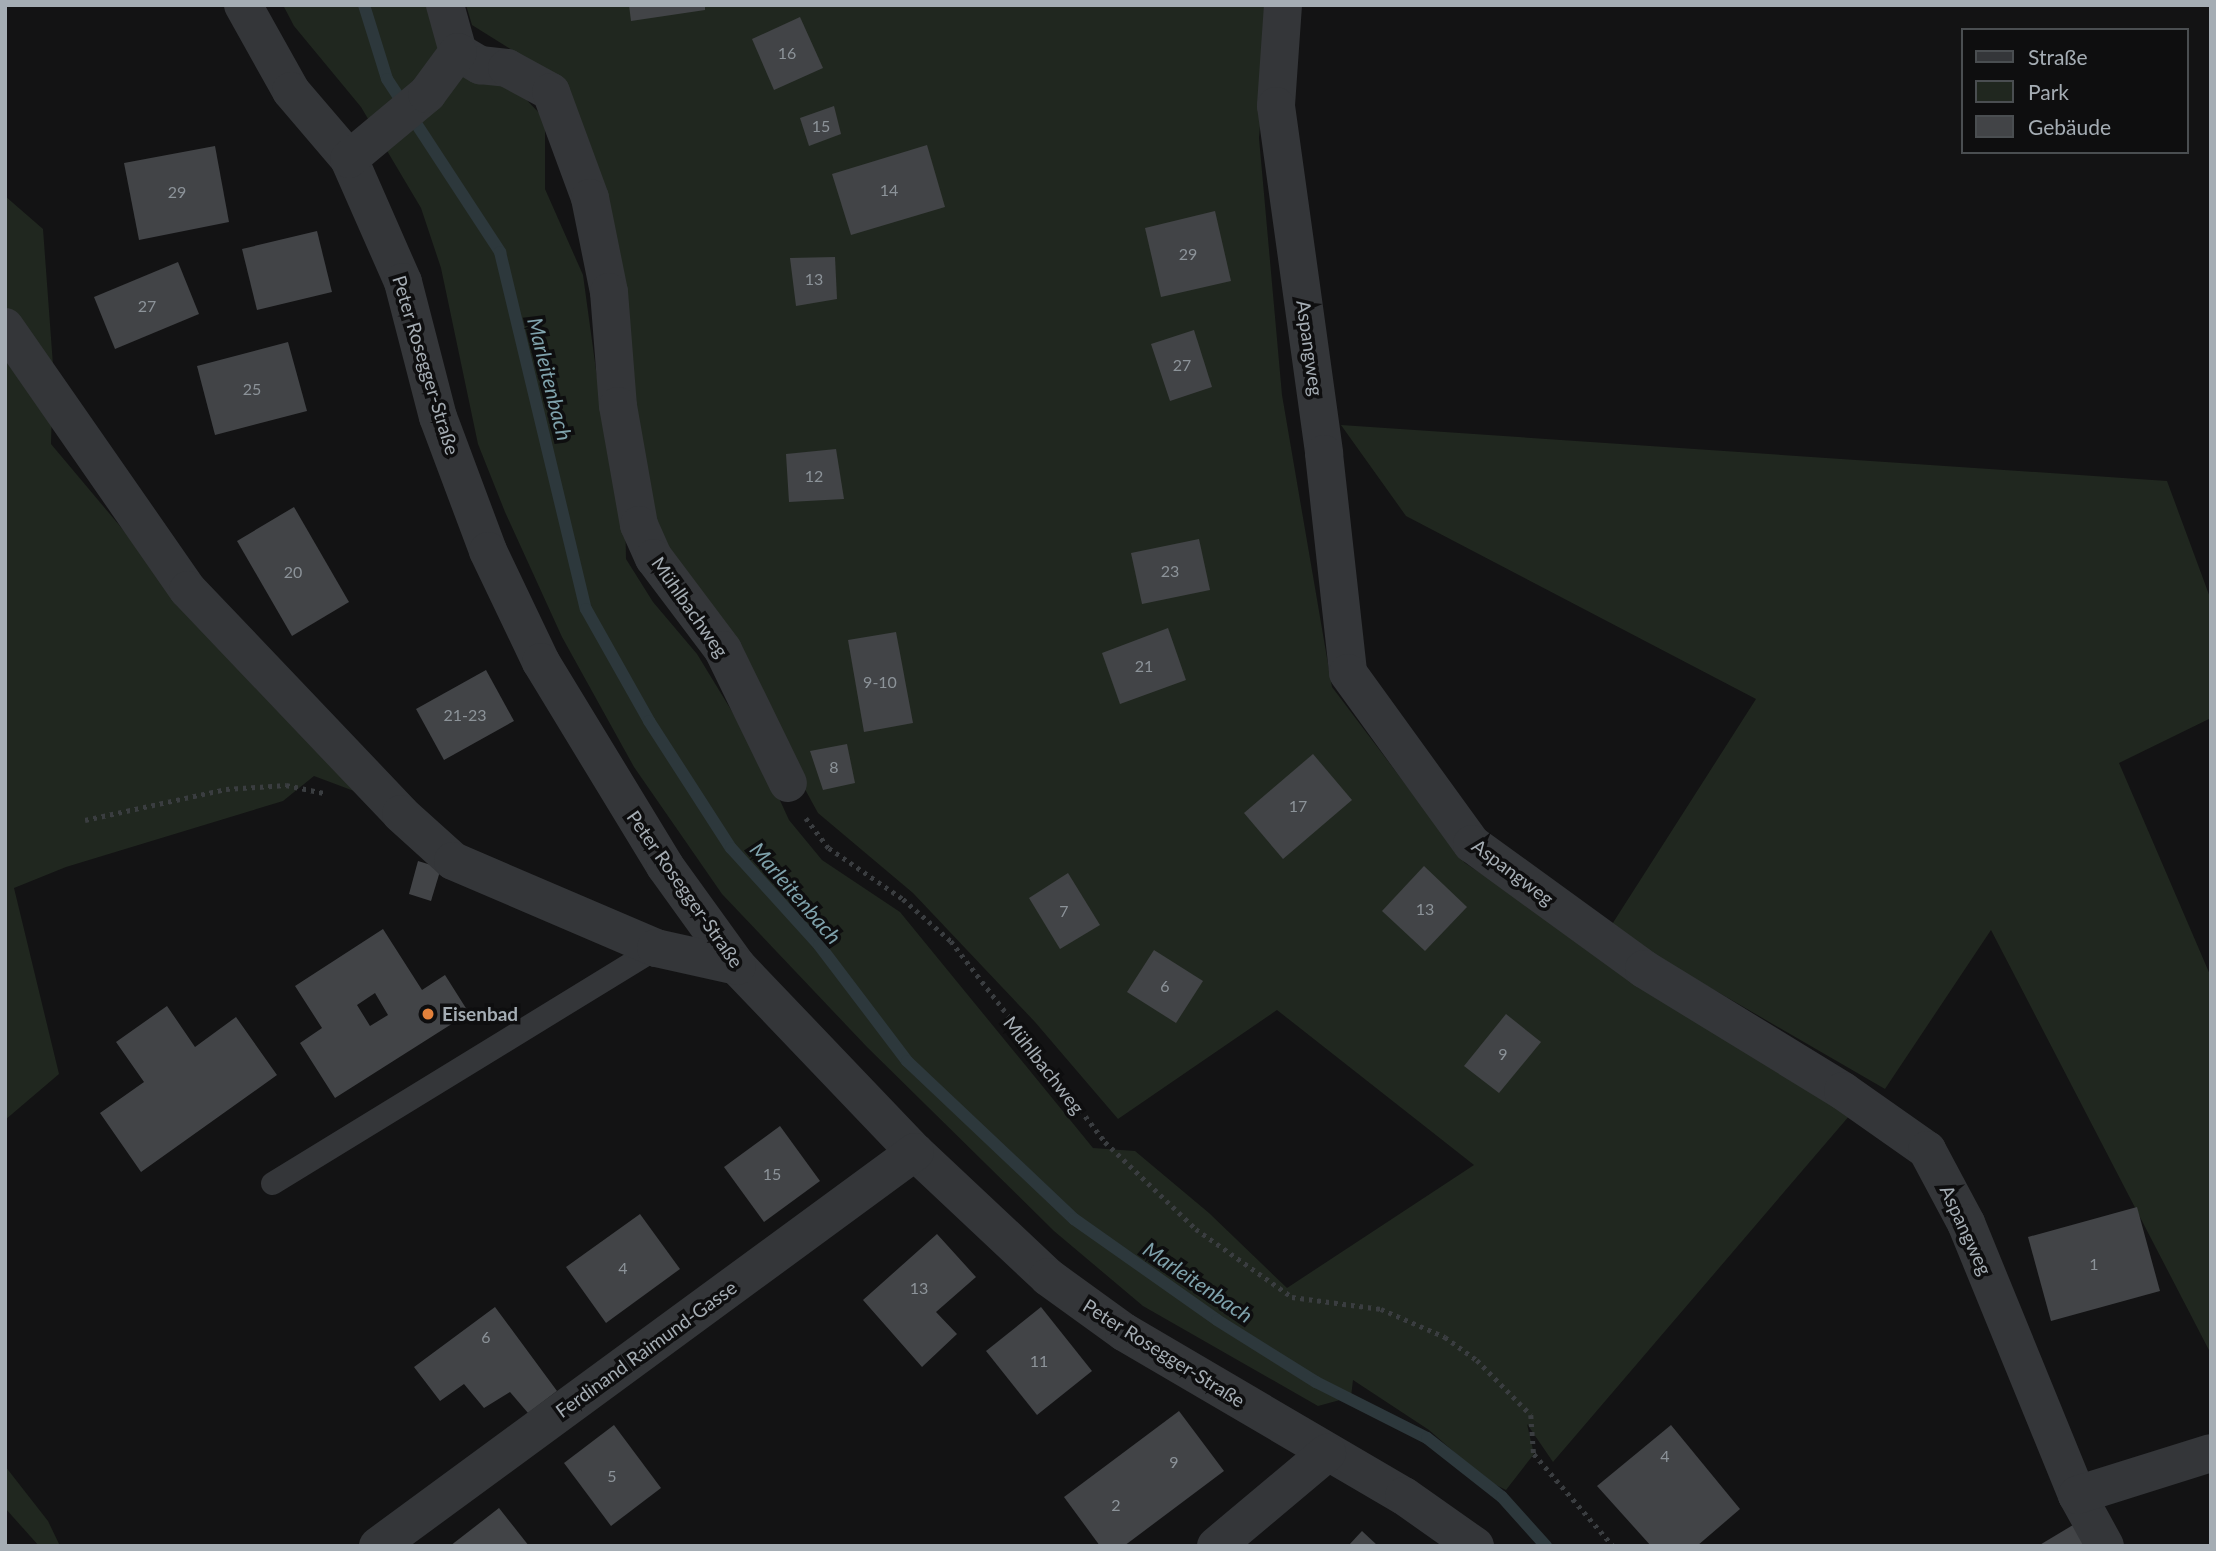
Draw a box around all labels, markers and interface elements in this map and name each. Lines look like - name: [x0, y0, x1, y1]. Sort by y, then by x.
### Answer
- legend: [1960, 28, 2188, 154]
- house number: 16: [778, 43, 796, 63]
- text: Straße: [2028, 44, 2088, 69]
- text: Park: [2028, 79, 2069, 104]
- text: Gebäude: [2028, 114, 2111, 139]
- house number: 15: [812, 116, 830, 136]
- house number: 14: [880, 180, 898, 200]
- house number: 29: [168, 182, 186, 202]
- house number: 29: [1179, 244, 1197, 264]
- house number: 13: [805, 269, 823, 289]
- street label: Peter Rosegger-Straße: [388, 272, 464, 458]
- house number: 27: [138, 296, 156, 316]
- street label: Aspangweg: [1292, 299, 1328, 397]
- water label: Marleitenbach: [523, 315, 577, 443]
- house number: 27: [1173, 355, 1191, 375]
- house number: 25: [243, 379, 261, 399]
- house number: 12: [805, 466, 823, 486]
- street label: Mühlbachweg: [647, 552, 733, 662]
- house number: 23: [1161, 561, 1179, 581]
- house number: 20: [284, 562, 302, 582]
- house number: 21: [1135, 656, 1153, 676]
- house number: 9-10: [863, 672, 897, 692]
- house number: 21-23: [443, 705, 487, 725]
- house number: 8: [829, 757, 839, 777]
- house number: 17: [1289, 796, 1307, 816]
- street label: Peter Rosegger-Straße: [622, 806, 748, 972]
- street label: Aspangweg: [1468, 834, 1558, 910]
- water label: Marleitenbach: [745, 837, 847, 949]
- house number: 13: [1416, 899, 1434, 919]
- house number: 7: [1059, 901, 1069, 921]
- house number: 6: [1160, 976, 1170, 996]
- place label: Eisenbad: [442, 1003, 518, 1025]
- marker: Eisenbad: [420, 1006, 436, 1022]
- street label: Mühlbachweg: [999, 1012, 1089, 1118]
- house number: 9: [1498, 1044, 1508, 1064]
- house number: 15: [763, 1164, 781, 1184]
- street label: Aspangweg: [1935, 1182, 1997, 1278]
- water label: Marleitenbach: [1139, 1236, 1257, 1328]
- house number: 1: [2089, 1254, 2099, 1274]
- house number: 4: [618, 1258, 628, 1278]
- street label: Ferdinand Raimund-Gasse: [551, 1276, 741, 1422]
- house number: 13: [910, 1278, 928, 1298]
- street label: Peter Rosegger-Straße: [1079, 1294, 1249, 1412]
- house number: 6: [481, 1327, 491, 1347]
- house number: 11: [1030, 1351, 1048, 1371]
- house number: 4: [1660, 1446, 1670, 1466]
- house number: 9: [1169, 1452, 1179, 1472]
- house number: 5: [607, 1466, 617, 1486]
- house number: 2: [1111, 1495, 1121, 1515]

